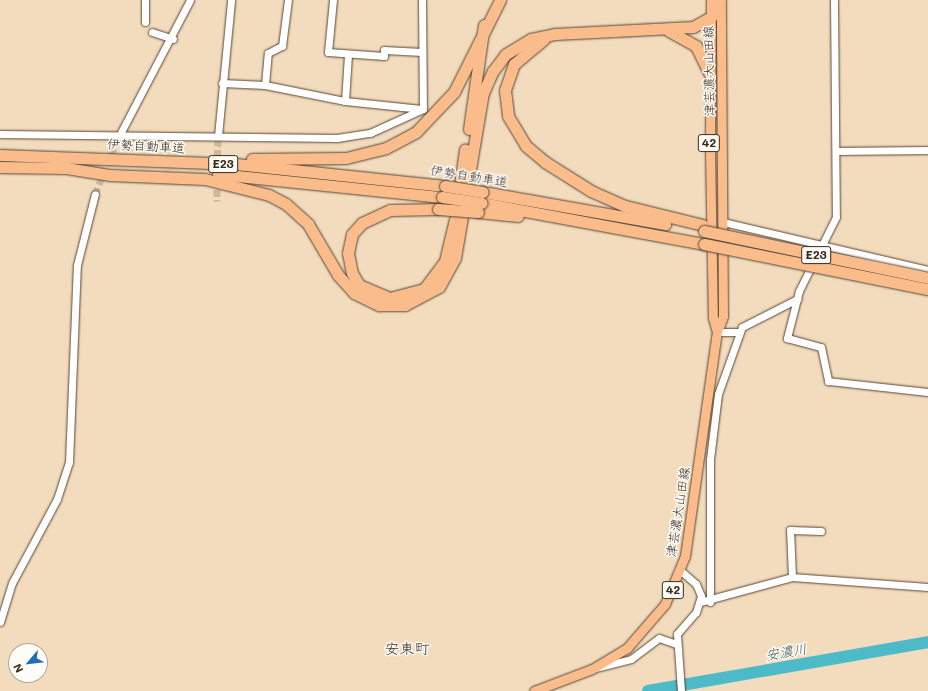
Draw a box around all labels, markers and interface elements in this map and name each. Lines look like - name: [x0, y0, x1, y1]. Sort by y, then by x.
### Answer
- street label: 津芸濃大山田線: [700, 25, 718, 117]
- road number: 42: [697, 133, 721, 153]
- street label: 伊勢自動車道: [107, 136, 185, 156]
- road number: E23: [208, 154, 238, 174]
- street label: 伊勢自動車道: [429, 162, 509, 190]
- road number: E23: [801, 245, 831, 265]
- street label: 津芸濃大山田線: [663, 466, 693, 558]
- road number: 42: [661, 580, 685, 600]
- district label: 安東町: [385, 640, 429, 658]
- water label: 安濃川: [764, 640, 808, 664]
- north arrow: [8, 643, 48, 683]
- text: N: [9, 661, 26, 676]

